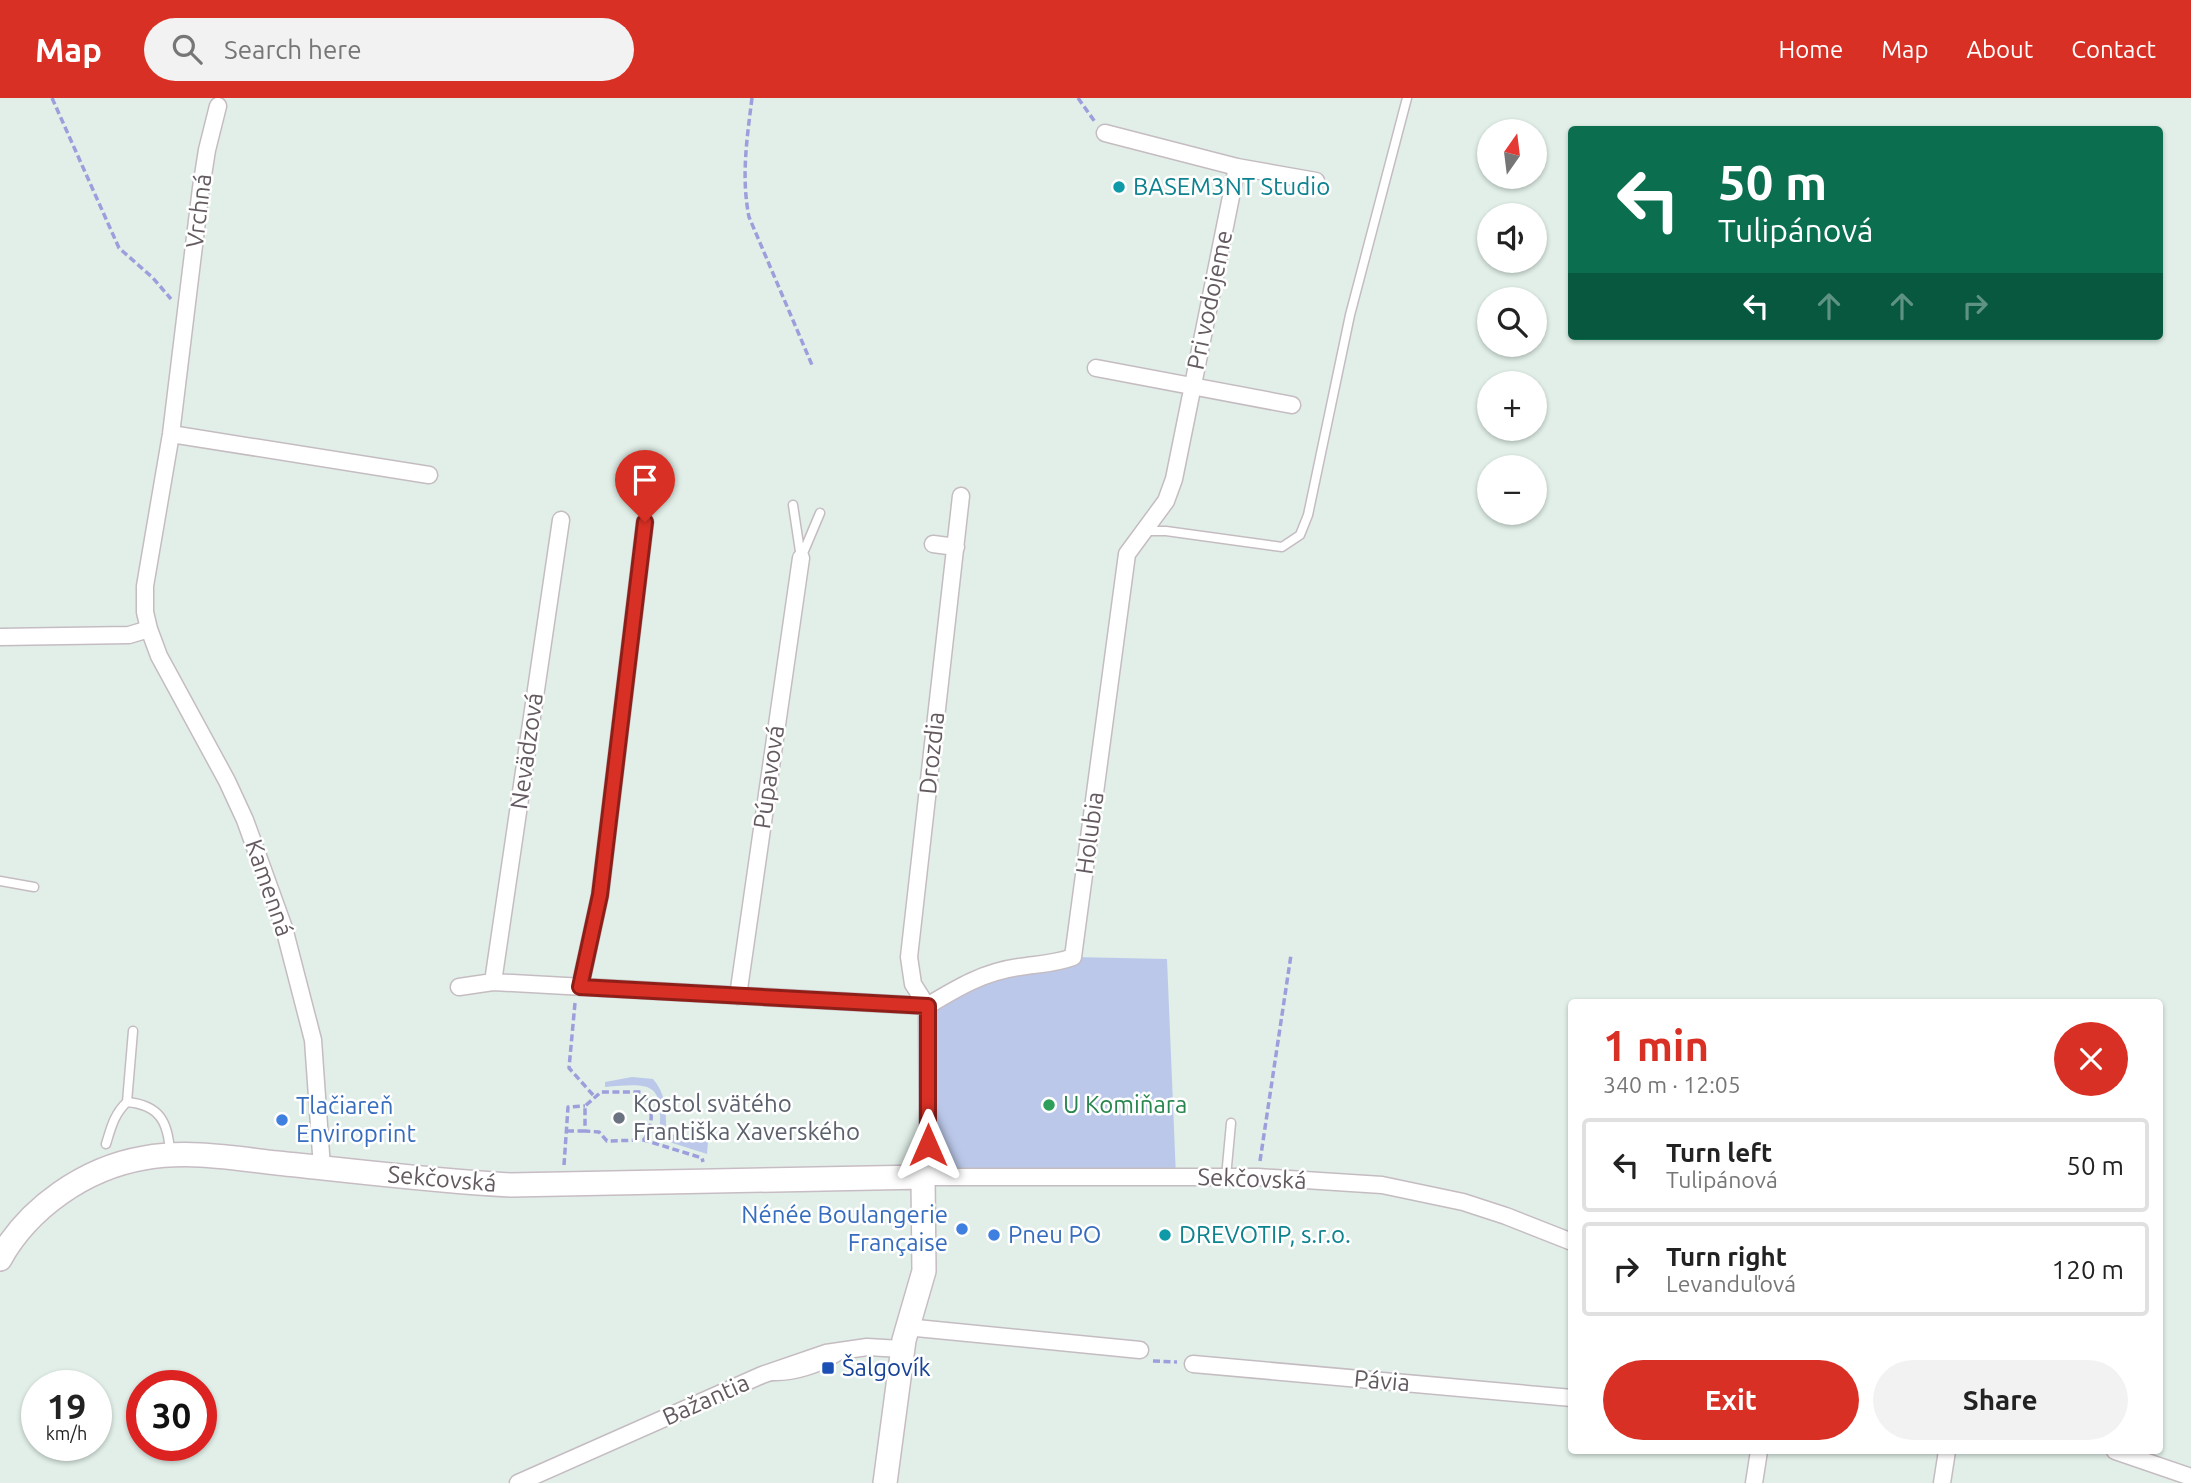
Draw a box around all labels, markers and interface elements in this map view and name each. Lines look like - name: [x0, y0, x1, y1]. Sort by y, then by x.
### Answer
- search box: [144, 18, 634, 81]
- icon: search: [168, 30, 206, 68]
- text: Map: [35, 31, 102, 68]
- text: Search here: [224, 35, 362, 64]
- text: Home: [1778, 36, 1843, 63]
- text: Map: [1881, 36, 1928, 63]
- text: About: [1966, 36, 2033, 63]
- text: Contact: [2071, 36, 2156, 63]
- north arrow: [1477, 119, 1547, 189]
- map controls: [1477, 119, 1547, 525]
- icon: left: [1603, 154, 1694, 245]
- text: 50 m: [1718, 154, 1827, 209]
- street label: Vrchná: [181, 172, 216, 250]
- place label: BASEM3NT Studio: [1133, 173, 1330, 200]
- marker: BASEM3NT Studio: [1111, 179, 1127, 195]
- button: sound: [1477, 203, 1547, 273]
- text: Tulipánová: [1718, 212, 1873, 248]
- street label: Pri vodojeme: [1182, 228, 1237, 372]
- button: search: [1477, 287, 1547, 357]
- icon: left: [1737, 287, 1775, 325]
- icon: ahead: [1810, 287, 1848, 325]
- icon: ahead: [1883, 287, 1921, 325]
- icon: right: [1956, 287, 1994, 325]
- button: +: [1477, 371, 1547, 441]
- pin: [615, 450, 675, 522]
- button: −: [1477, 455, 1547, 525]
- icon: arrive: [626, 461, 664, 499]
- street label: Nevädzová: [505, 691, 548, 811]
- street label: Drozdia: [914, 710, 949, 796]
- street label: Púpavová: [748, 724, 789, 830]
- street label: Holubia: [1070, 790, 1109, 876]
- street label: Kamenná: [240, 836, 299, 940]
- text: 1 min: [1603, 1022, 1709, 1069]
- button: close: [2054, 1022, 2128, 1096]
- text: 340 m · 12:05: [1603, 1072, 1741, 1097]
- place label: Kostol svätého Františka Xaverského: [633, 1090, 860, 1145]
- place label: U Komiňara: [1063, 1091, 1187, 1118]
- place label: Tlačiareň Enviroprint: [296, 1092, 416, 1147]
- marker: U Komiňara: [1041, 1097, 1057, 1113]
- position arrow: [891, 1108, 965, 1182]
- marker: Kostol svätého Františka Xaverského: [611, 1110, 627, 1126]
- marker: Tlačiareň Enviroprint: [274, 1112, 290, 1128]
- text: Turn left: [1666, 1138, 1772, 1167]
- icon: left: [1607, 1146, 1645, 1184]
- text: 50 m: [2066, 1151, 2124, 1180]
- street label: Sekčovská: [386, 1160, 498, 1197]
- street label: Sekčovská: [1197, 1163, 1307, 1194]
- text: Tulipánová: [1666, 1167, 1778, 1192]
- place label: Nénée Boulangerie Française: [741, 1201, 948, 1256]
- marker: Nénée Boulangerie Française: [954, 1221, 970, 1237]
- place label: Pneu PO: [1008, 1221, 1101, 1248]
- place label: DREVOTIP, s.r.o.: [1179, 1221, 1351, 1248]
- marker: Pneu PO: [986, 1227, 1002, 1243]
- marker: DREVOTIP, s.r.o.: [1157, 1227, 1173, 1243]
- text: Turn right: [1666, 1242, 1787, 1271]
- icon: right: [1607, 1250, 1645, 1288]
- text: 120 m: [2052, 1255, 2124, 1284]
- text: Levanduľová: [1666, 1271, 1796, 1296]
- place label: Šalgovík: [842, 1353, 931, 1381]
- marker: Šalgovík: [820, 1360, 836, 1376]
- button: Exit: [1603, 1360, 1859, 1440]
- button: Share: [1873, 1360, 2128, 1440]
- street label: Pávia: [1353, 1365, 1411, 1396]
- street label: Bažantia: [658, 1368, 753, 1431]
- speed limit sign: 30: [126, 1370, 217, 1461]
- text: 19: [47, 1386, 86, 1426]
- text: km/h: [46, 1423, 87, 1443]

